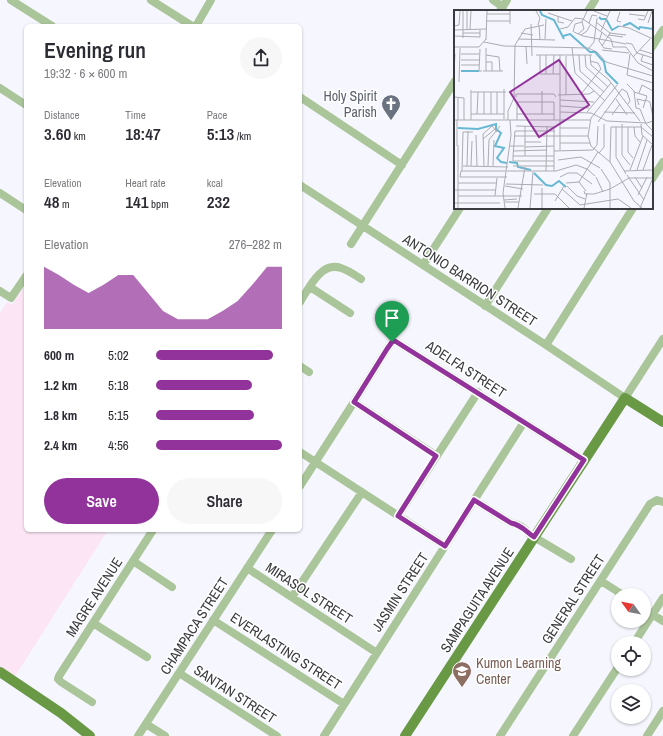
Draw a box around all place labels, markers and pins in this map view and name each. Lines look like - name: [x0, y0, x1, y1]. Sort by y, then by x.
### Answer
- place label: Holy Spirit Parish: [323, 87, 377, 121]
- church icon: Holy Spirit Parish: [380, 93, 402, 121]
- pin: [375, 301, 409, 342]
- place label: Kumon Learning Center: [476, 654, 561, 688]
- school or university icon: Kumon Learning Center: [451, 660, 473, 688]

